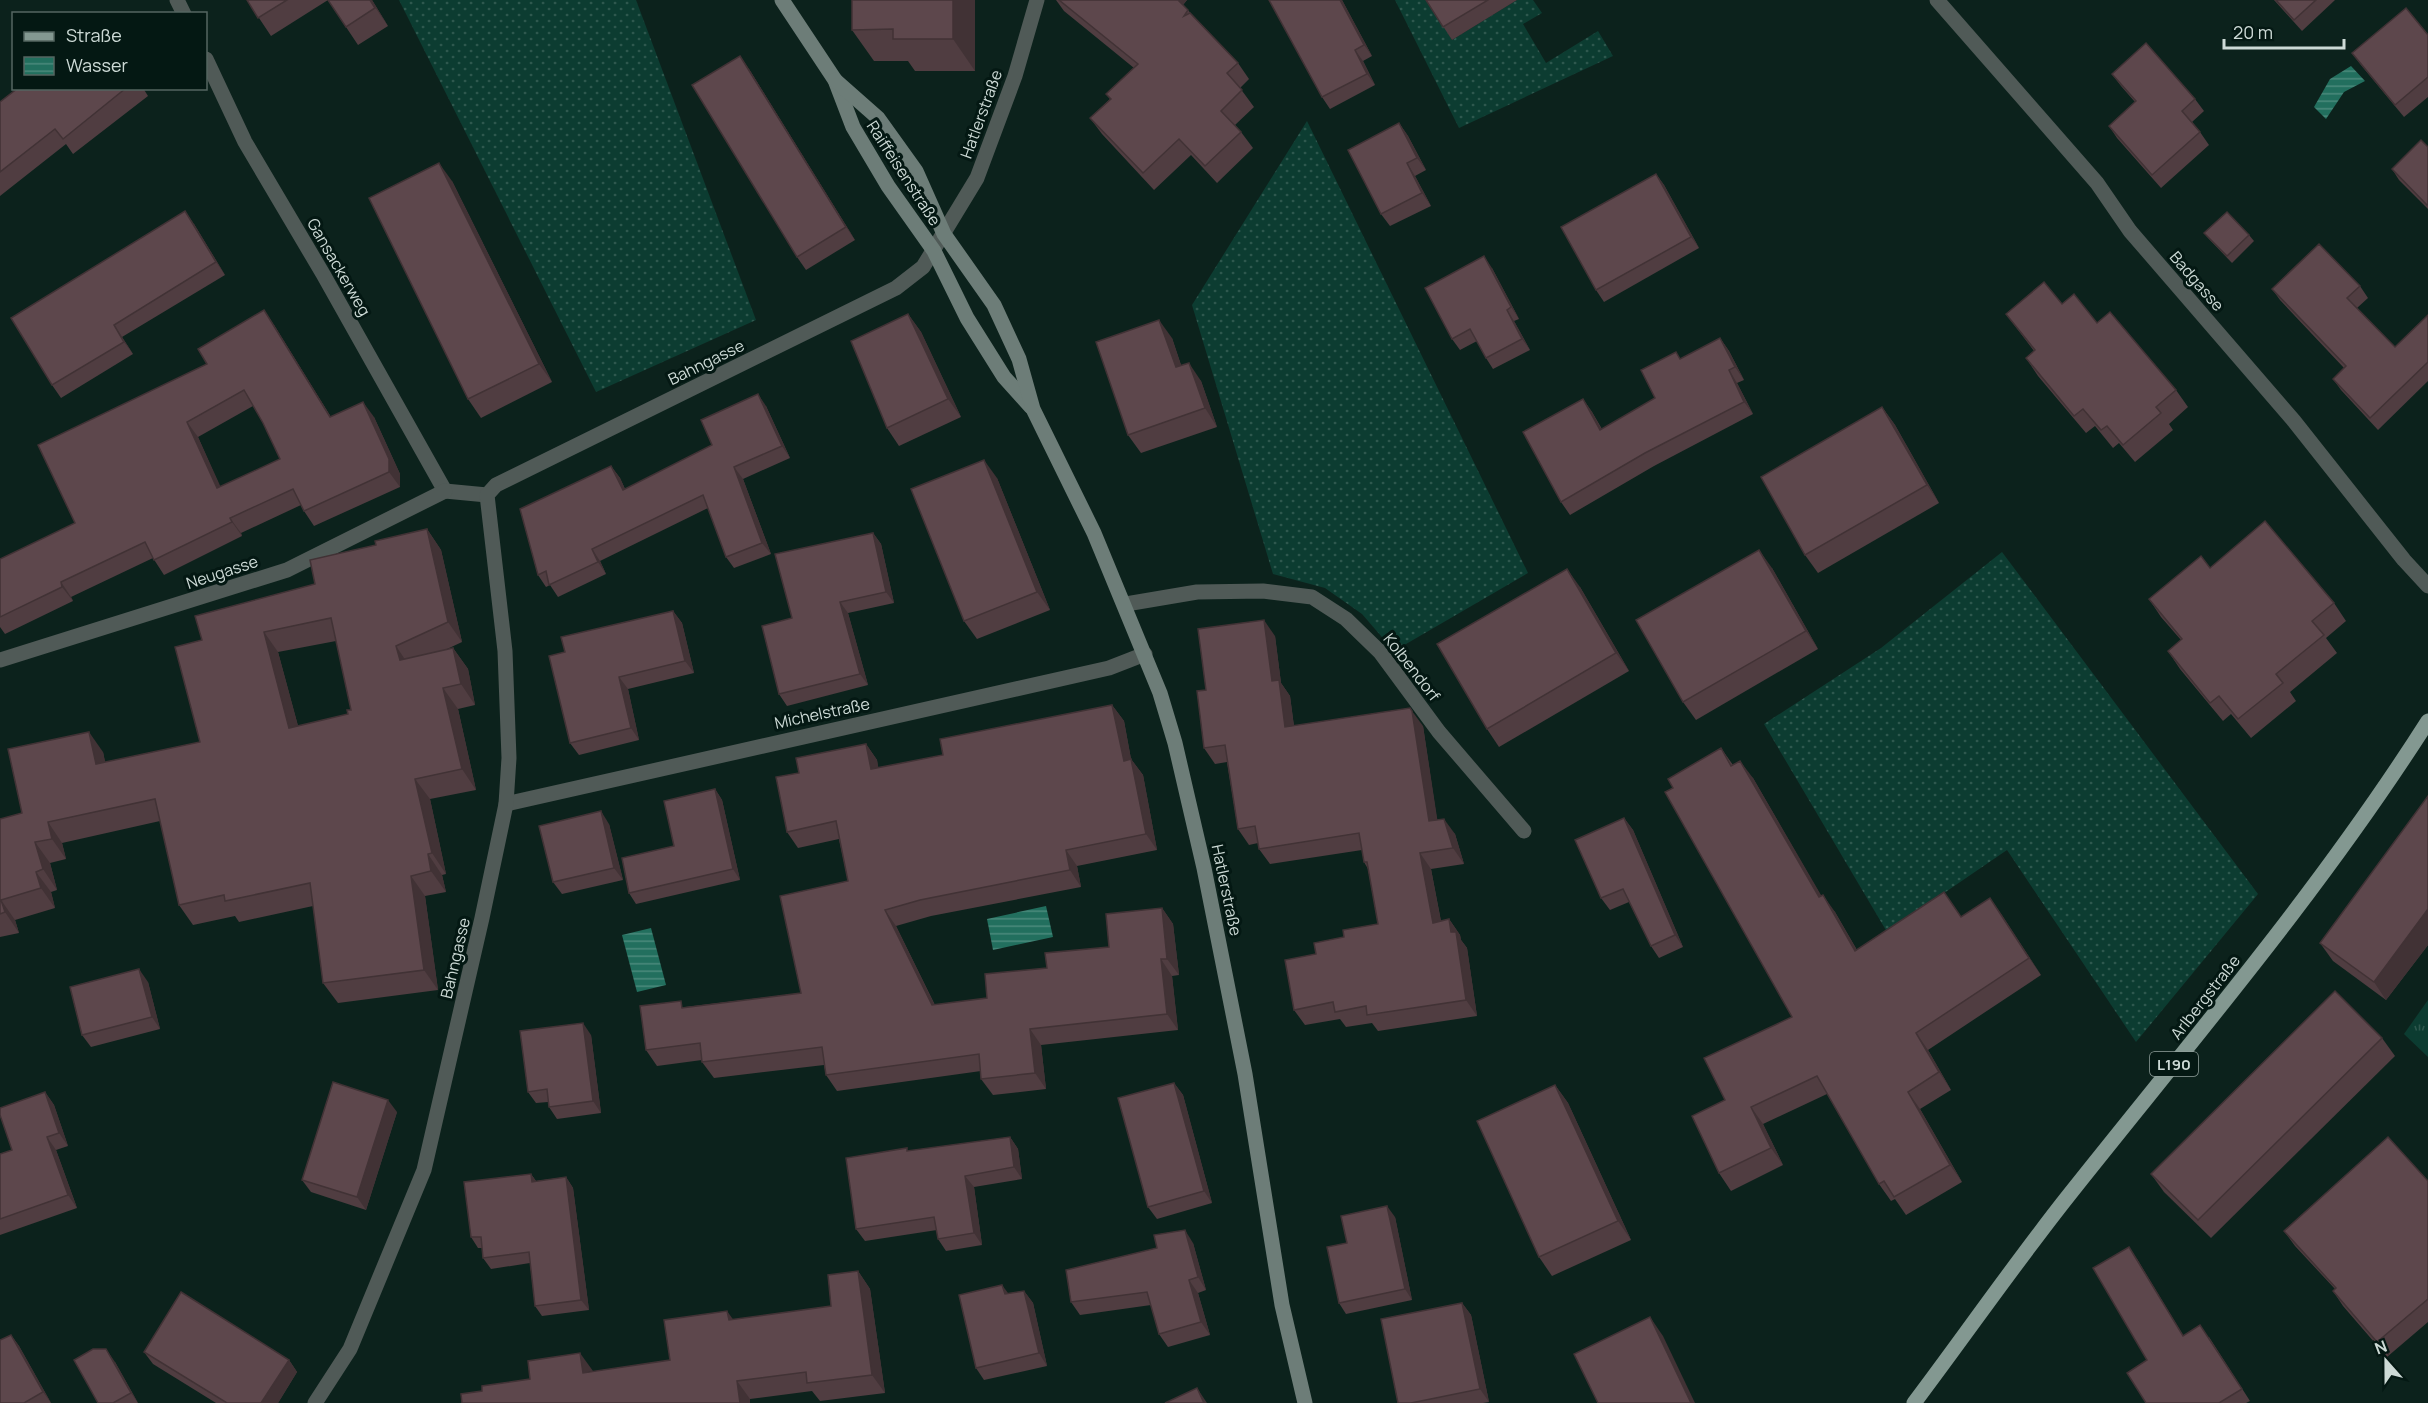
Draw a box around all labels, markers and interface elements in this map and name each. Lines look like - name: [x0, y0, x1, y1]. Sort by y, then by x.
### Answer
- legend: [12, 12, 207, 90]
- scale bar: [2224, 12, 2344, 50]
- text: 20 m: [2233, 20, 2273, 44]
- text: Straße: [66, 23, 122, 47]
- text: Wasser: [66, 53, 128, 77]
- street label: Hatlerstraße: [955, 67, 1007, 161]
- street label: Raiffeisenstraße: [862, 116, 946, 230]
- street label: Gansackerweg: [302, 214, 376, 320]
- street label: Badgasse: [2165, 246, 2229, 316]
- street label: Bahngasse: [664, 334, 748, 390]
- street label: Neugasse: [183, 550, 261, 594]
- street label: Kolbendorf: [1379, 629, 1446, 706]
- street label: Michelstraße: [772, 692, 872, 734]
- street label: Hatlerstraße: [1207, 842, 1247, 938]
- street label: Bahngasse: [435, 915, 475, 1001]
- street label: Arlbergstraße: [2165, 950, 2245, 1044]
- road number: L190: [2150, 1052, 2198, 1076]
- north arrow: [2356, 1331, 2416, 1391]
- text: N: [2371, 1335, 2390, 1359]

